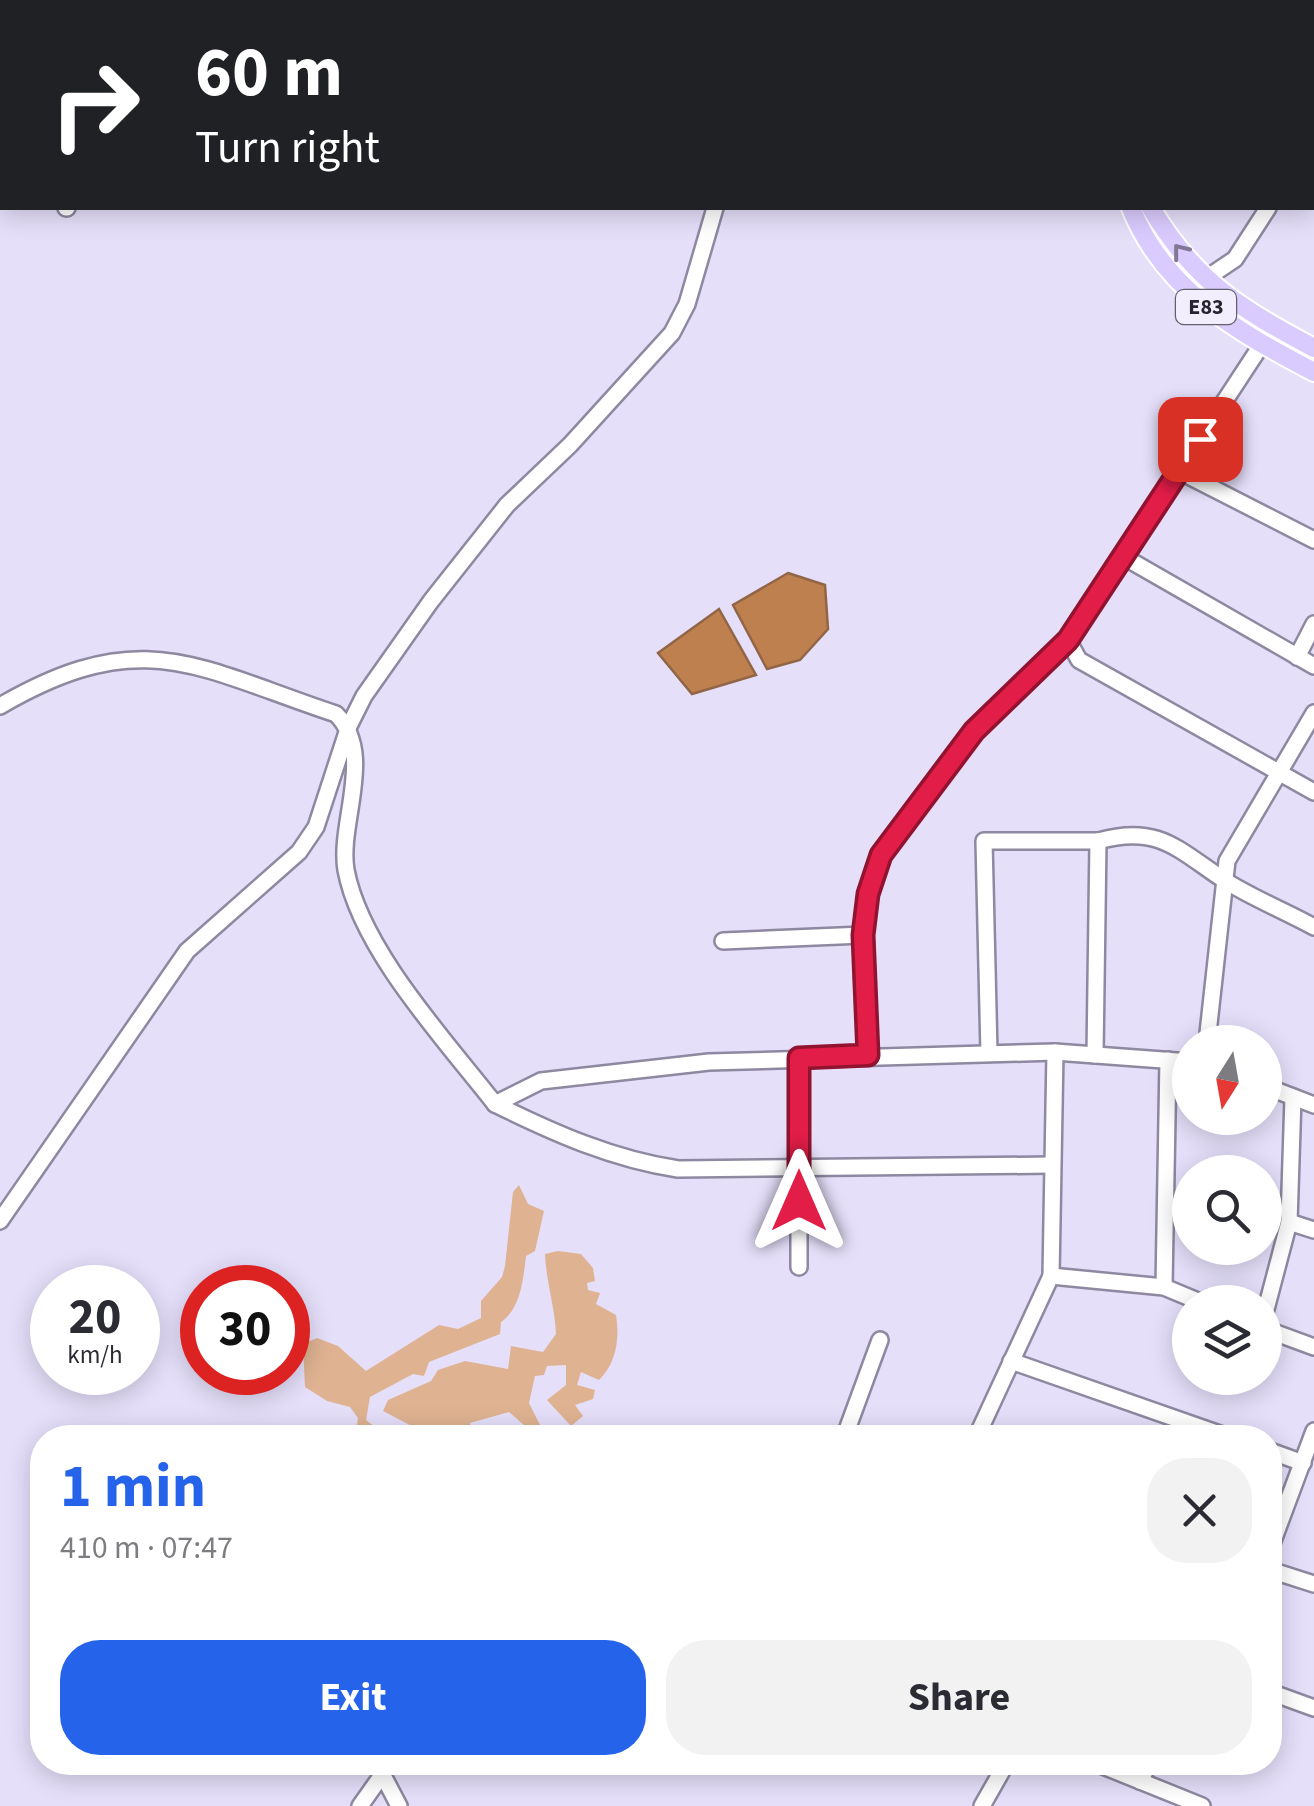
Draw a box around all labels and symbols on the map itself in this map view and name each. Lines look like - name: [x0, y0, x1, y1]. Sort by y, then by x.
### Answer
- one-way arrow: [1174, 244, 1192, 262]
- road number: E83: [1176, 290, 1236, 324]
- pin: [1158, 397, 1243, 482]
- north arrow: [1172, 1025, 1282, 1135]
- position arrow: [747, 1149, 851, 1253]
- speed limit sign: 30: [180, 1265, 310, 1395]

